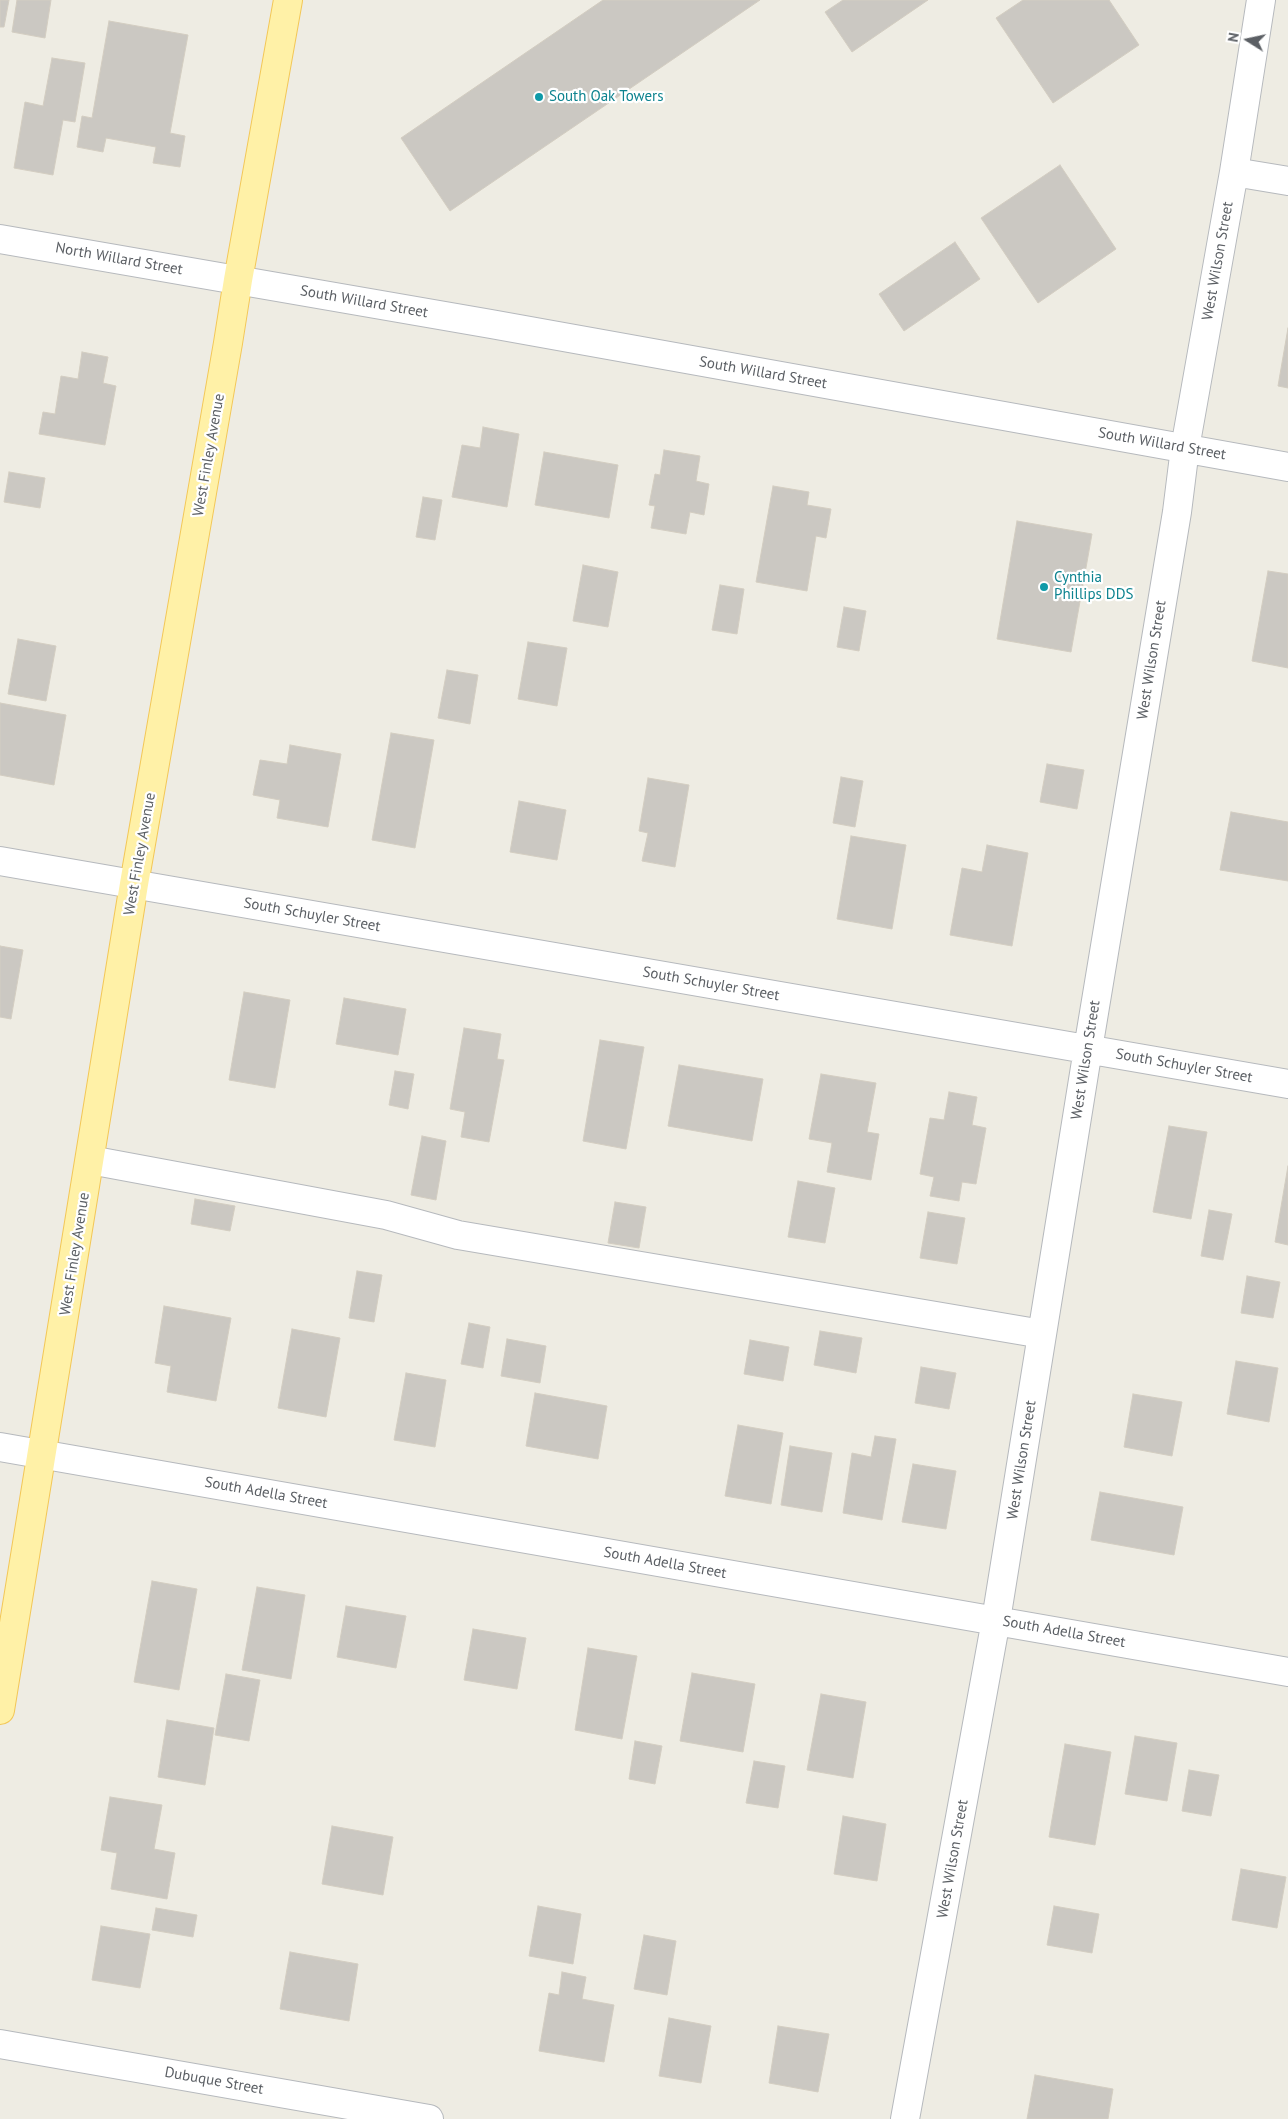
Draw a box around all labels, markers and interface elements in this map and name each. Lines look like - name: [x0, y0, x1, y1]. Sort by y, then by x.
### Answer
- north arrow: [1223, 15, 1273, 65]
- text: N: [1224, 31, 1243, 43]
- place label: South Oak Towers: [549, 88, 663, 106]
- marker: South Oak Towers: [533, 91, 545, 103]
- street label: West Wilson Street: [1199, 200, 1237, 322]
- street label: North Willard Street: [54, 239, 184, 279]
- street label: South Willard Street: [299, 282, 429, 322]
- street label: South Willard Street: [698, 353, 828, 393]
- street label: West Finley Avenue: [189, 392, 229, 518]
- street label: South Willard Street: [1097, 424, 1227, 464]
- place label: Cynthia Phillips DDS: [1054, 569, 1133, 604]
- marker: Cynthia Phillips DDS: [1038, 581, 1050, 593]
- street label: West Wilson Street: [1134, 599, 1170, 721]
- street label: West Finley Avenue: [120, 791, 160, 917]
- street label: South Schuyler Street: [242, 894, 382, 936]
- street label: South Schuyler Street: [641, 963, 781, 1005]
- street label: West Wilson Street: [1068, 999, 1104, 1121]
- street label: South Schuyler Street: [1114, 1045, 1254, 1087]
- street label: West Finley Avenue: [56, 1191, 94, 1317]
- street label: West Wilson Street: [1004, 1399, 1040, 1521]
- street label: South Adella Street: [203, 1473, 329, 1513]
- street label: South Adella Street: [602, 1543, 728, 1583]
- street label: South Adella Street: [1001, 1612, 1127, 1652]
- street label: West Wilson Street: [934, 1798, 972, 1920]
- street label: Dubuque Street: [163, 2063, 265, 2099]

